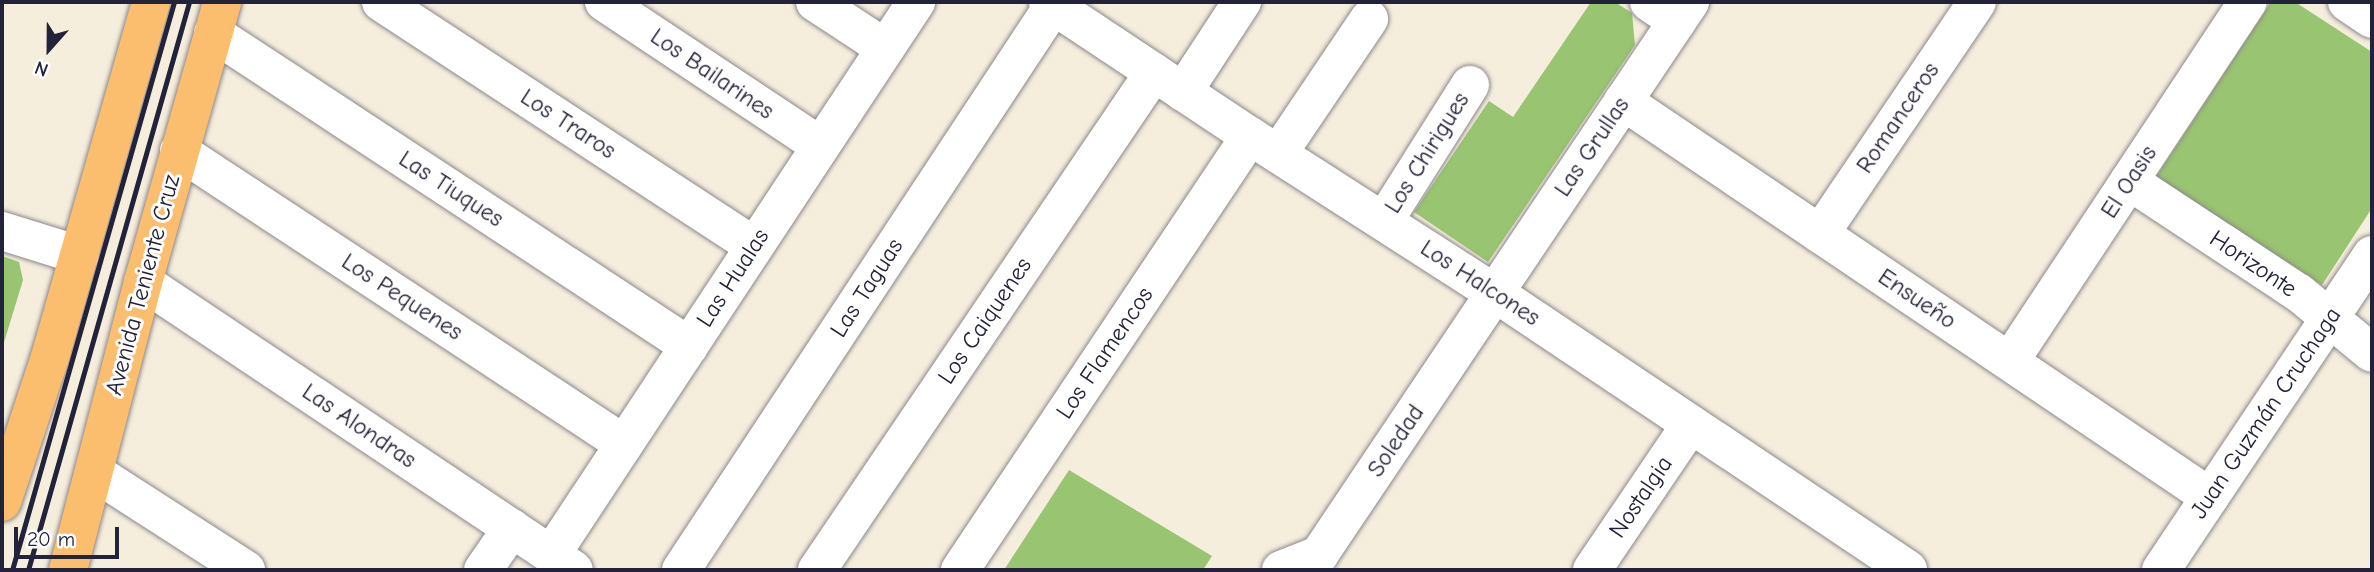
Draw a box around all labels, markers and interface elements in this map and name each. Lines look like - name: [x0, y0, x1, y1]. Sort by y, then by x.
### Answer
- north arrow: [14, 14, 84, 84]
- street label: Los Bailarines: [645, 22, 779, 126]
- text: N: [32, 56, 51, 81]
- street label: Romanceros: [1850, 57, 1946, 179]
- street label: Los Traros: [515, 83, 621, 165]
- street label: Los Chirigues: [1378, 87, 1476, 219]
- street label: Las Grullas: [1548, 92, 1636, 202]
- street label: El Oasis: [2095, 140, 2163, 224]
- street label: Las Tiuques: [393, 145, 509, 233]
- street label: Avenida Teniente Cruz: [100, 172, 186, 398]
- street label: Las Hualas: [691, 223, 775, 333]
- street label: Horizonte: [2204, 224, 2302, 304]
- street label: Las Taguas: [824, 233, 910, 343]
- street label: Los Halcones: [1415, 234, 1545, 332]
- street label: Los Pequenes: [336, 247, 468, 347]
- street label: Los Caiquenes: [932, 252, 1038, 390]
- street label: Ensueño: [1872, 262, 1962, 336]
- street label: Los Flamencos: [1050, 282, 1160, 424]
- street label: Juan Guzmán Cruchaga: [2185, 302, 2347, 524]
- street label: Las Alondras: [297, 377, 421, 475]
- street label: Soledad: [1361, 399, 1431, 483]
- street label: Nostalgia: [1603, 451, 1679, 543]
- scale bar: [18, 512, 122, 556]
- text: 20 m: [27, 527, 75, 551]

